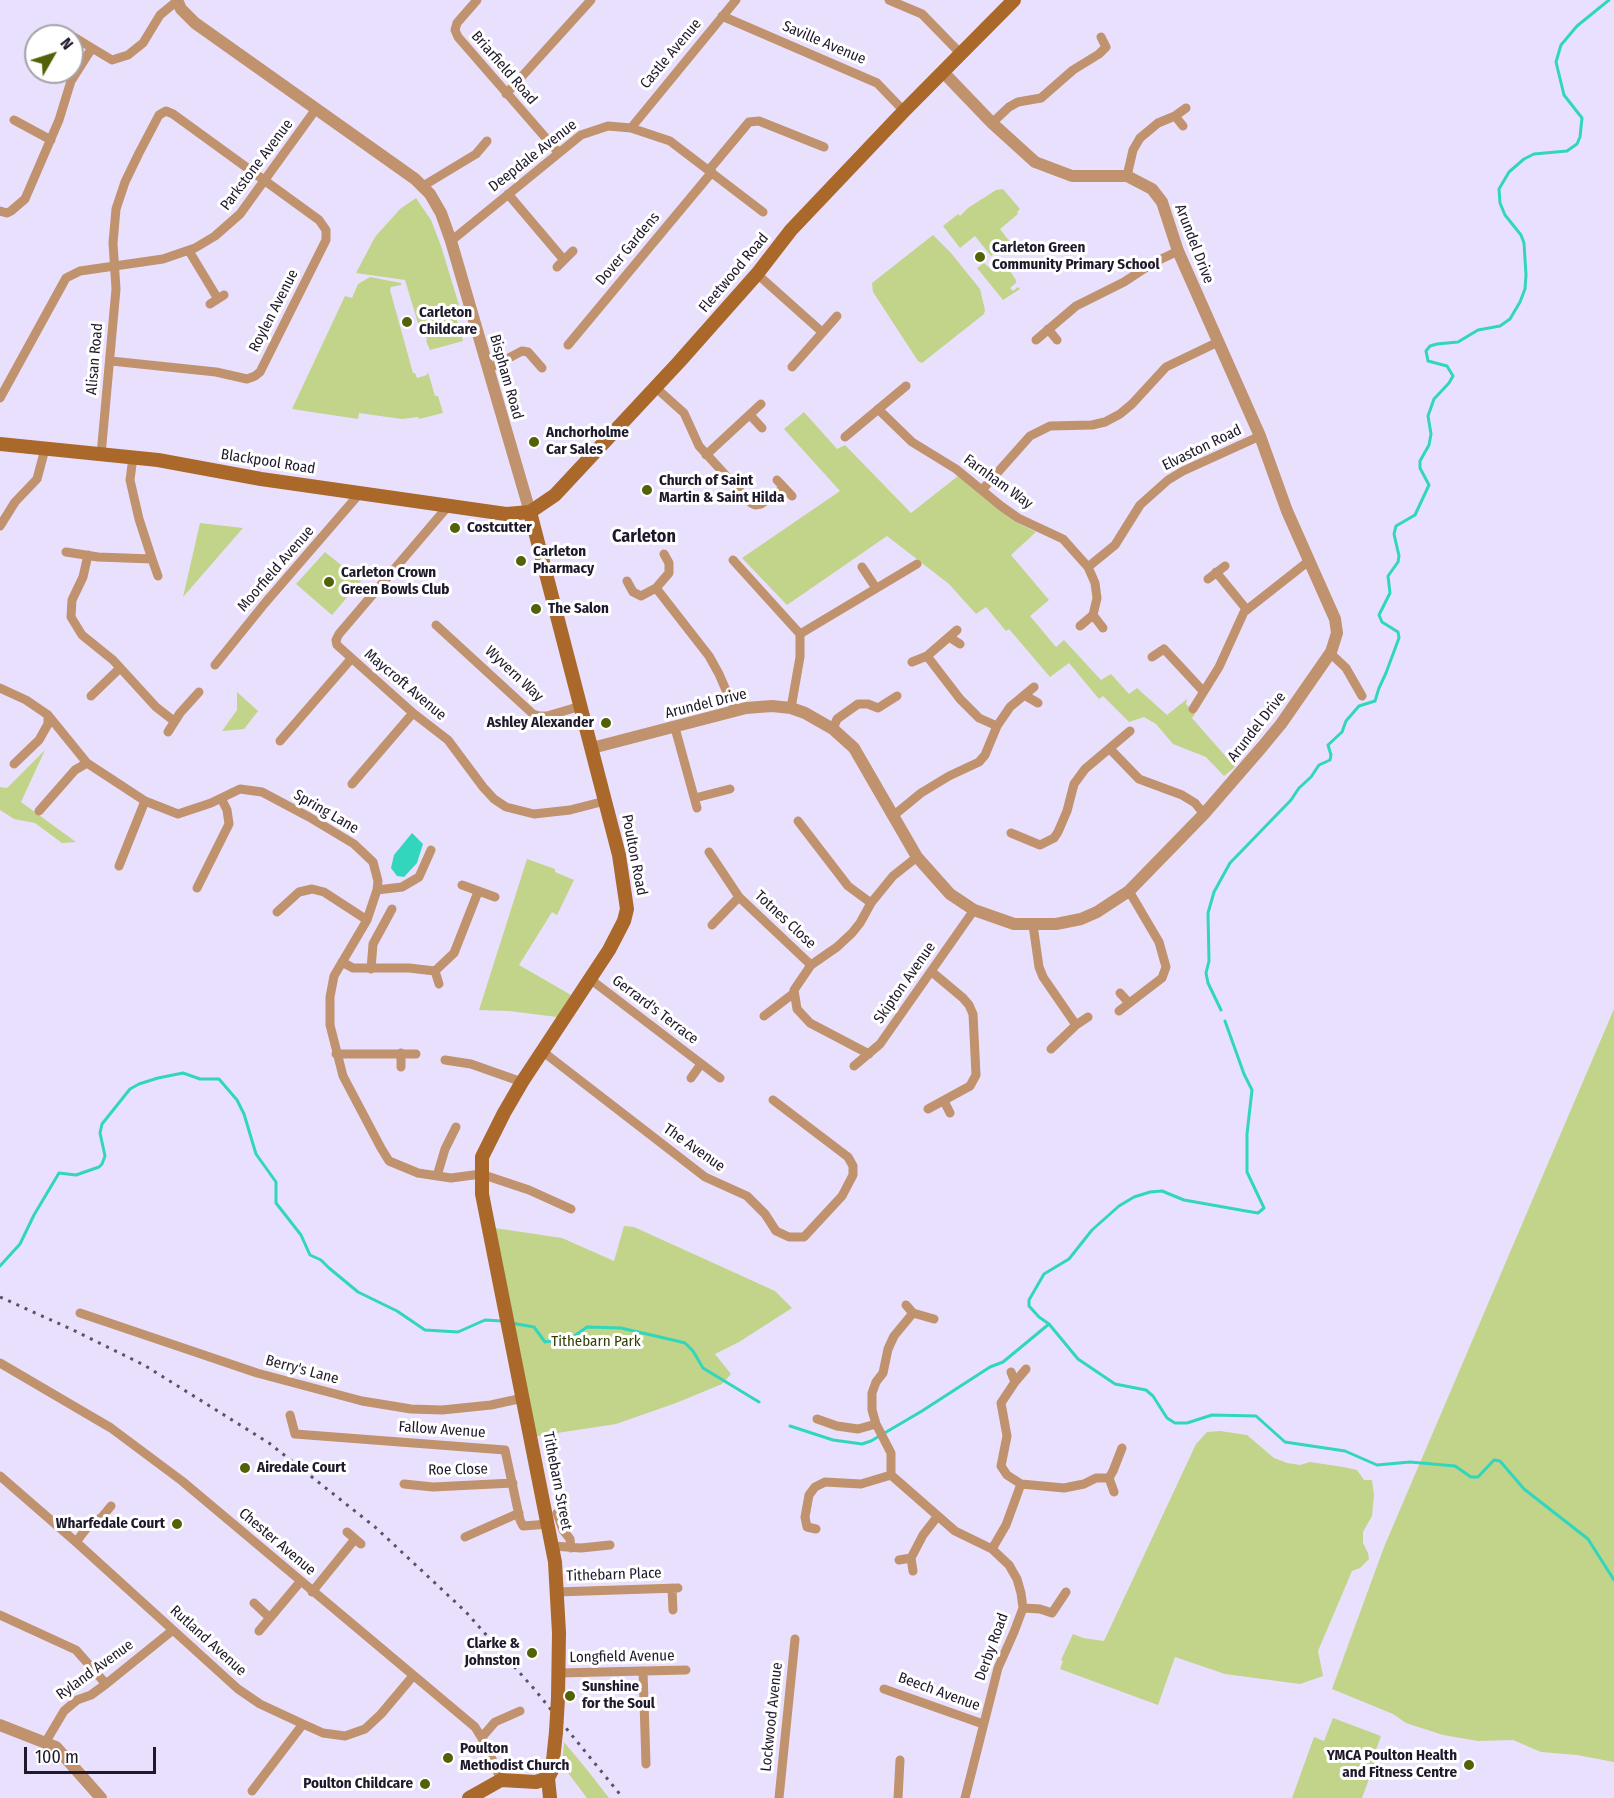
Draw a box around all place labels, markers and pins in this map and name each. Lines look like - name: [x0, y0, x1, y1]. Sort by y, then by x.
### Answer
- place label: Carleton Green Community Primary School: [992, 239, 1160, 274]
- marker: Carleton Green Community Primary School: [973, 250, 987, 264]
- place label: Carleton Childcare: [419, 304, 477, 339]
- marker: Carleton Childcare: [400, 315, 414, 329]
- place label: Anchorholme Car Sales: [546, 424, 629, 459]
- marker: Anchorholme Car Sales: [527, 435, 541, 449]
- place label: Church of Saint Martin & Saint Hilda: [659, 472, 784, 507]
- marker: Church of Saint Martin & Saint Hilda: [640, 483, 654, 497]
- place label: Costcutter: [467, 519, 532, 537]
- marker: Costcutter: [448, 521, 462, 535]
- place label: Carleton Pharmacy: [533, 543, 594, 578]
- marker: Carleton Pharmacy: [514, 554, 528, 568]
- place label: Carleton Crown Green Bowls Club: [341, 564, 449, 599]
- marker: Carleton Crown Green Bowls Club: [322, 575, 336, 589]
- place label: The Salon: [548, 600, 609, 618]
- marker: The Salon: [529, 602, 543, 616]
- place label: Ashley Alexander: [487, 714, 594, 732]
- marker: Ashley Alexander: [599, 716, 613, 730]
- place label: Airedale Court: [257, 1459, 346, 1477]
- marker: Airedale Court: [238, 1461, 252, 1475]
- place label: Wharfedale Court: [56, 1515, 165, 1533]
- marker: Wharfedale Court: [170, 1517, 184, 1531]
- place label: Clarke & Johnston: [464, 1635, 520, 1670]
- marker: Clarke & Johnston: [525, 1646, 539, 1660]
- place label: Sunshine for the Soul: [582, 1678, 655, 1713]
- marker: Sunshine for the Soul: [563, 1689, 577, 1703]
- place label: Poulton Methodist Church: [460, 1740, 569, 1775]
- place label: YMCA Poulton Health and Fitness Centre: [1327, 1747, 1457, 1782]
- marker: Poulton Methodist Church: [441, 1751, 455, 1765]
- marker: YMCA Poulton Health and Fitness Centre: [1462, 1758, 1476, 1772]
- place label: Poulton Childcare: [303, 1775, 413, 1793]
- marker: Poulton Childcare: [418, 1777, 432, 1791]

